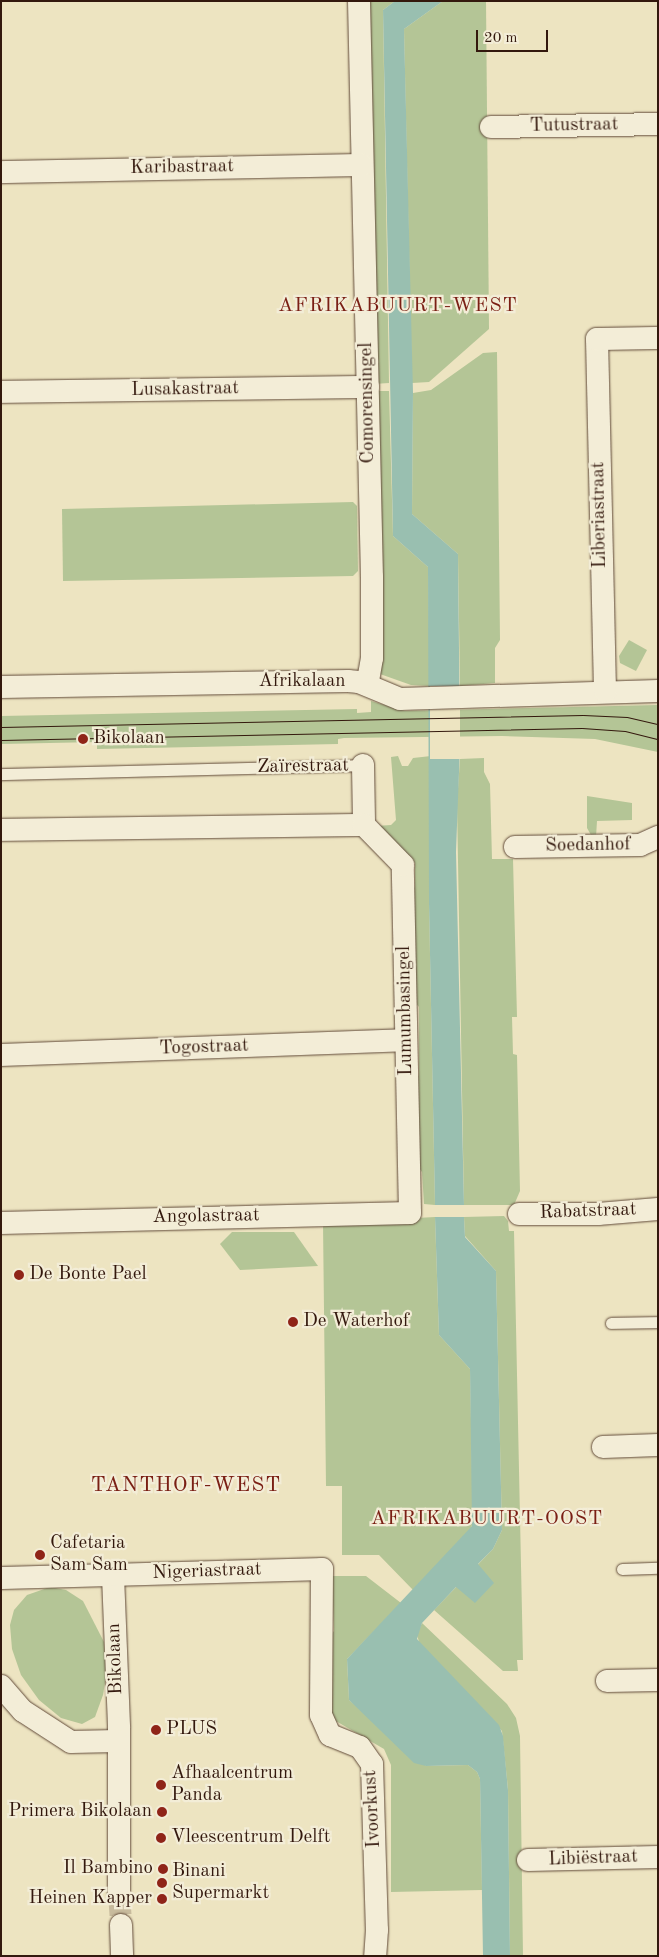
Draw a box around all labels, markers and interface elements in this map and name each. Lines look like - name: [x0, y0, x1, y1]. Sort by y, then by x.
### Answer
- scale bar: [479, 20, 552, 52]
- text: 20 m: [484, 31, 518, 46]
- street label: Tutustraat: [529, 114, 619, 138]
- street label: Karibastraat: [130, 156, 234, 180]
- district label: AFRIKABUURT-WEST: [276, 294, 520, 318]
- street label: Comorensingel: [356, 342, 380, 464]
- street label: Lusakastraat: [131, 378, 239, 402]
- street label: Liberiastraat: [588, 461, 612, 569]
- street label: Afrikalaan: [258, 671, 346, 693]
- place label: Bikolaan: [93, 728, 165, 750]
- marker: Bikolaan: [77, 733, 89, 745]
- street label: Zaïrestraat: [257, 755, 349, 779]
- street label: Soedanhof: [545, 834, 631, 858]
- street label: Lumumbasingel: [393, 946, 419, 1076]
- street label: Togostraat: [159, 1035, 249, 1061]
- street label: Rabatstraat: [539, 1199, 637, 1225]
- street label: Angolastraat: [152, 1205, 260, 1229]
- place label: De Bonte Pael: [29, 1264, 147, 1286]
- marker: De Bonte Pael: [13, 1269, 25, 1281]
- place label: De Waterhof: [303, 1311, 409, 1333]
- marker: De Waterhof: [287, 1316, 299, 1328]
- district label: TANTHOF-WEST: [89, 1473, 283, 1499]
- district label: AFRIKABUURT-OOST: [369, 1507, 605, 1531]
- place label: Cafetaria Sam Sam: [50, 1533, 128, 1577]
- marker: Cafetaria Sam Sam: [34, 1549, 46, 1561]
- street label: Nigeriastraat: [152, 1559, 262, 1585]
- street label: Bikolaan: [103, 1623, 129, 1695]
- place label: PLUS: [166, 1719, 217, 1741]
- marker: PLUS: [150, 1724, 162, 1736]
- place label: Afhaalcentrum Panda: [171, 1763, 293, 1807]
- street label: Ivoorkust: [360, 1769, 386, 1849]
- marker: Afhaalcentrum Panda: [155, 1779, 167, 1791]
- place label: Primera Bikolaan: [8, 1801, 152, 1823]
- marker: Primera Bikolaan: [156, 1806, 168, 1818]
- place label: Vleescentrum Delft: [171, 1827, 330, 1849]
- marker: Vleescentrum Delft: [155, 1832, 167, 1844]
- street label: Libiëstraat: [548, 1846, 638, 1872]
- place label: Il Bambino: [63, 1858, 153, 1880]
- place label: Binani Supermarkt: [172, 1861, 269, 1905]
- marker: Il Bambino: [157, 1863, 169, 1875]
- marker: Binani Supermarkt: [156, 1877, 168, 1889]
- place label: Heinen Kapper: [29, 1888, 152, 1910]
- marker: Heinen Kapper: [156, 1893, 168, 1905]

